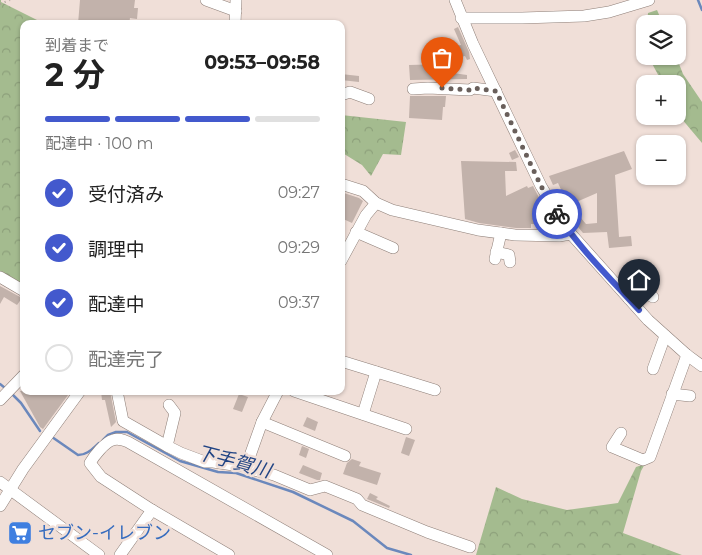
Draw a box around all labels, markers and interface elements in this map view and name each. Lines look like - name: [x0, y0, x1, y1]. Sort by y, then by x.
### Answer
- map controls: [636, 15, 686, 185]
- button: layers: [636, 15, 686, 65]
- text: 到着まで: [45, 36, 109, 55]
- pin: [421, 37, 463, 88]
- icon: bag: [428, 44, 456, 72]
- text: 09:53–09:58: [204, 51, 320, 74]
- text: 2 分: [45, 55, 105, 94]
- button: +: [636, 75, 686, 125]
- text: 配達中 · 100 m: [45, 134, 154, 153]
- button: −: [636, 135, 686, 185]
- icon: check: [45, 179, 73, 207]
- text: 受付済み: [88, 183, 164, 206]
- text: 09:27: [278, 183, 320, 202]
- courier: [532, 189, 582, 239]
- icon: bike: [543, 200, 571, 228]
- icon: check: [45, 234, 73, 262]
- text: 調理中: [88, 238, 145, 261]
- text: 09:29: [277, 238, 320, 257]
- pin: [618, 259, 660, 310]
- icon: home: [625, 266, 653, 294]
- icon: check: [45, 289, 73, 317]
- text: 配達中: [88, 293, 145, 316]
- text: 09:37: [278, 293, 320, 312]
- text: 配達完了: [88, 348, 164, 371]
- water label: 下手賀川: [194, 441, 275, 483]
- supermarket icon: セブン-イレブン: [7, 520, 33, 546]
- place label: セブン-イレブン: [38, 522, 171, 544]

